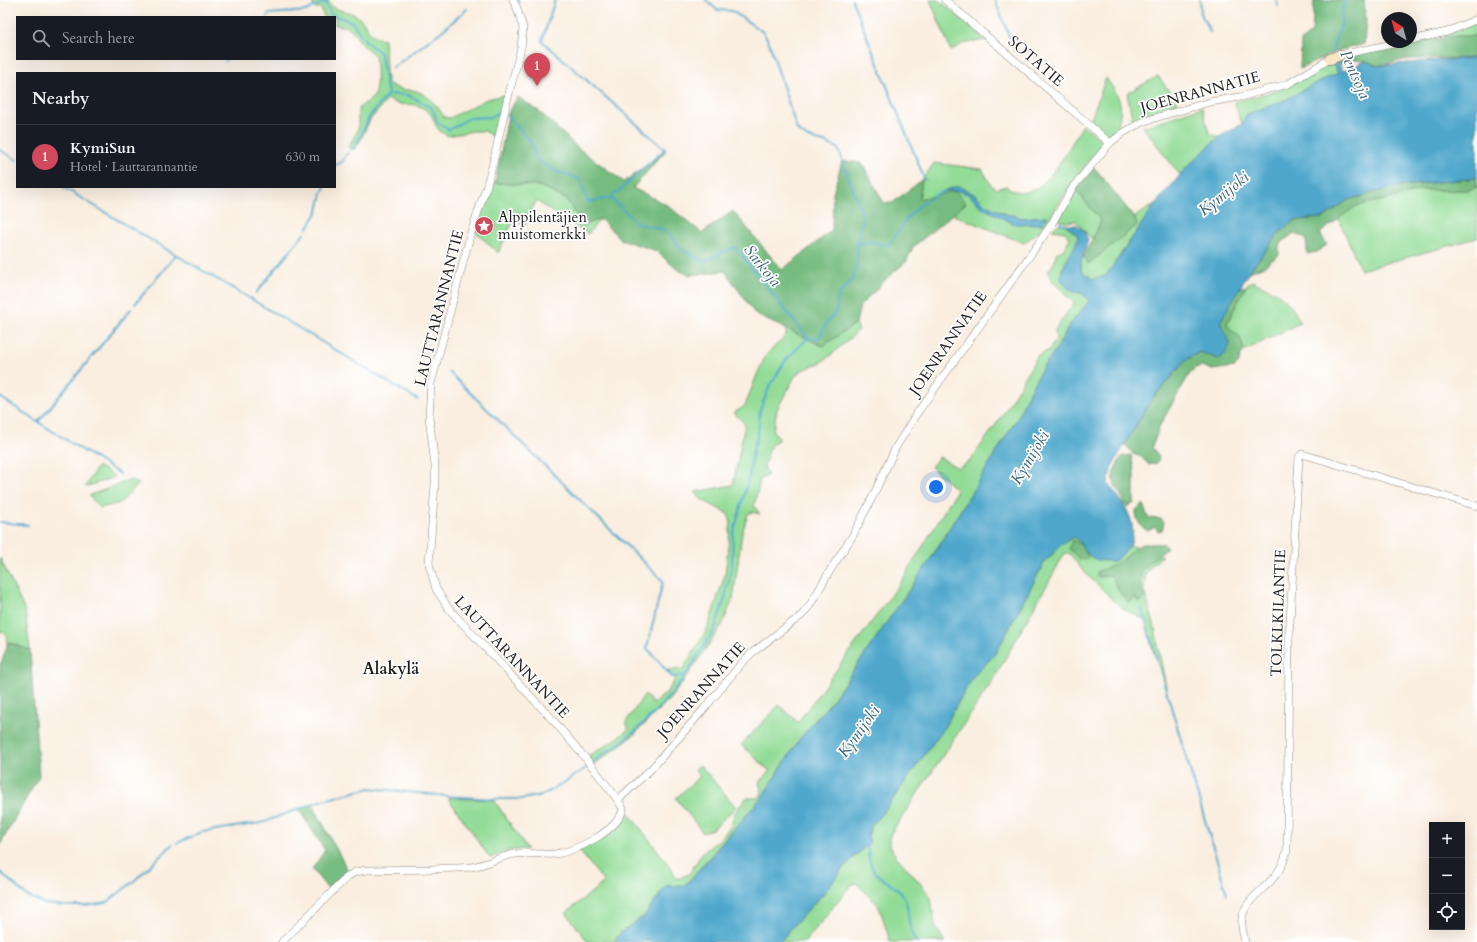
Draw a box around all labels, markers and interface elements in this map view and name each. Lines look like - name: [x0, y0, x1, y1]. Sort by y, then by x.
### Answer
- north arrow: [1381, 12, 1417, 48]
- search box: [16, 16, 336, 60]
- icon: search: [30, 27, 52, 49]
- text: Search here: [62, 28, 135, 48]
- street label: SOTATIE: [1004, 31, 1068, 91]
- water label: Pentsoja: [1335, 46, 1376, 102]
- pin: 1: [524, 53, 550, 86]
- street label: JOENRANNATIE: [1136, 66, 1262, 118]
- text: Nearby: [32, 87, 89, 110]
- text: KymiSun: [70, 138, 136, 158]
- text: 1: [42, 148, 48, 166]
- text: 630 m: [286, 148, 320, 166]
- text: Hotel · Lauttarannantie: [70, 158, 198, 176]
- water label: Kymijoki: [1194, 166, 1254, 221]
- place label: Alppilentäjien muistomerkki: [498, 207, 587, 244]
- place icon: Alppilentäjien muistomerkki: [473, 215, 495, 237]
- street label: LAUTTARANNANTIE: [410, 228, 468, 388]
- water label: Sarkoja: [738, 240, 786, 291]
- street label: JOENRANNATIE: [903, 287, 991, 401]
- water label: Kymijoki: [1005, 426, 1055, 489]
- your location: [926, 477, 946, 497]
- street label: TOLKLKILANTIE: [1266, 549, 1290, 677]
- street label: LAUTTARANNANTIE: [450, 592, 574, 722]
- street label: JOENRANNATIE: [651, 638, 750, 744]
- district label: Alakylä: [363, 658, 419, 680]
- water label: Kymijoki: [833, 701, 885, 762]
- map controls: [1429, 822, 1465, 930]
- button: +: [1429, 822, 1465, 858]
- button: −: [1429, 858, 1465, 894]
- button: locate: [1429, 894, 1465, 930]

